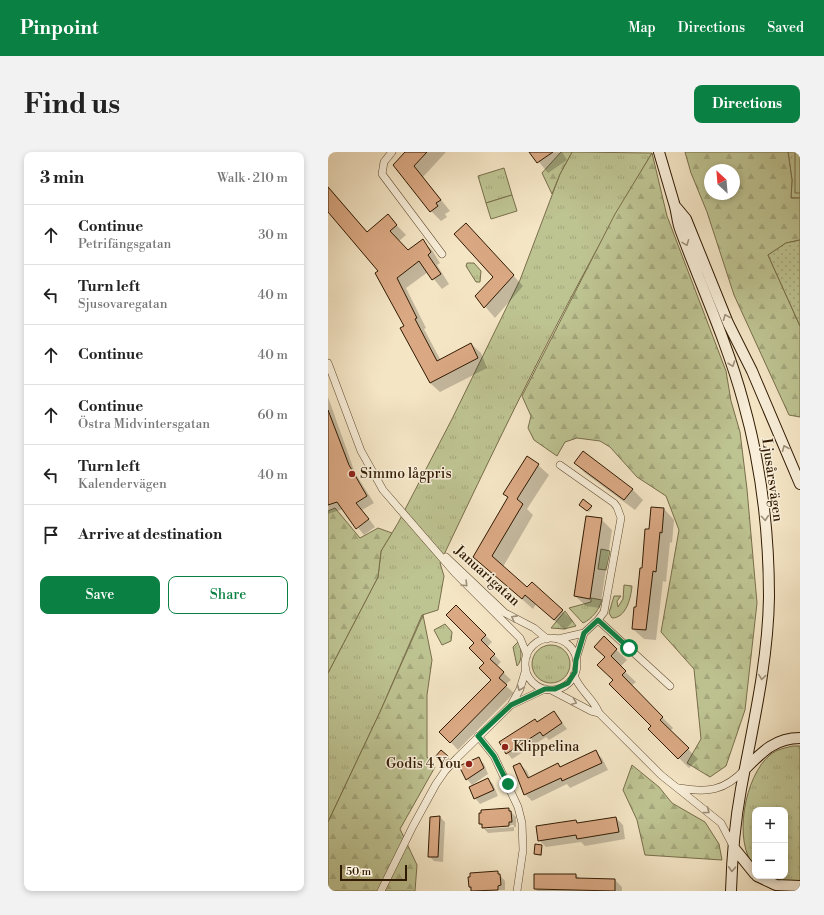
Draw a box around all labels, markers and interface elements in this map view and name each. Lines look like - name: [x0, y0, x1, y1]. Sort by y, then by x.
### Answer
- text: Pinpoint: [20, 16, 99, 40]
- text: Map: [628, 19, 656, 37]
- text: Directions: [678, 19, 745, 37]
- text: Saved: [767, 19, 804, 37]
- button: Directions: [694, 85, 800, 123]
- text: Find us: [24, 87, 120, 122]
- north arrow: [704, 164, 740, 200]
- text: 3 min: [40, 167, 84, 189]
- text: Walk · 210 m: [217, 170, 288, 186]
- text: Continue: [78, 217, 143, 236]
- icon: ahead: [40, 224, 62, 246]
- text: 30 m: [258, 227, 288, 243]
- text: Petrifängsgatan: [78, 236, 171, 252]
- one-way arrow: [681, 239, 689, 246]
- text: Turn left: [78, 277, 140, 296]
- icon: left: [40, 284, 62, 306]
- text: 40 m: [258, 287, 288, 303]
- text: Sjusovaregatan: [78, 296, 167, 312]
- one-way arrow: [722, 313, 730, 320]
- icon: ahead: [40, 344, 62, 366]
- text: Continue: [78, 345, 143, 364]
- text: 40 m: [258, 347, 288, 363]
- one-way arrow: [727, 361, 736, 368]
- text: Continue: [78, 397, 143, 416]
- icon: ahead: [40, 404, 62, 426]
- text: 60 m: [257, 407, 288, 423]
- text: Östra Midvintersgatan: [78, 416, 210, 432]
- street label: Ljusårsvägen: [757, 437, 787, 524]
- one-way arrow: [782, 444, 790, 451]
- text: Turn left: [78, 457, 140, 476]
- icon: left: [40, 464, 62, 486]
- place label: Simmo lågpris: [360, 465, 452, 483]
- text: 40 m: [258, 467, 288, 483]
- marker: Simmo lågpris: [347, 469, 357, 479]
- text: Kalendervägen: [78, 476, 167, 492]
- one-way arrow: [760, 515, 769, 521]
- icon: arrive: [40, 524, 62, 546]
- text: Arrive at destination: [78, 525, 222, 544]
- street label: Januarigatan: [450, 541, 524, 611]
- button: Save: [40, 576, 160, 614]
- button: Share: [168, 576, 288, 614]
- one-way arrow: [460, 579, 468, 587]
- one-way arrow: [511, 615, 518, 622]
- route start: [620, 639, 638, 657]
- one-way arrow: [758, 674, 767, 680]
- one-way arrow: [516, 684, 524, 691]
- one-way arrow: [571, 697, 578, 705]
- place label: Klippelina: [513, 738, 580, 756]
- marker: Klippelina: [500, 742, 510, 752]
- place label: Godis 4 You: [386, 755, 461, 773]
- marker: Godis 4 You: [464, 759, 474, 769]
- route end: [499, 775, 517, 793]
- one-way arrow: [702, 806, 709, 813]
- map controls: [752, 807, 788, 879]
- button: +: [752, 807, 788, 843]
- button: −: [752, 843, 788, 879]
- scale bar: [340, 863, 407, 882]
- text: 50 m: [346, 865, 371, 879]
- one-way arrow: [728, 866, 736, 872]

